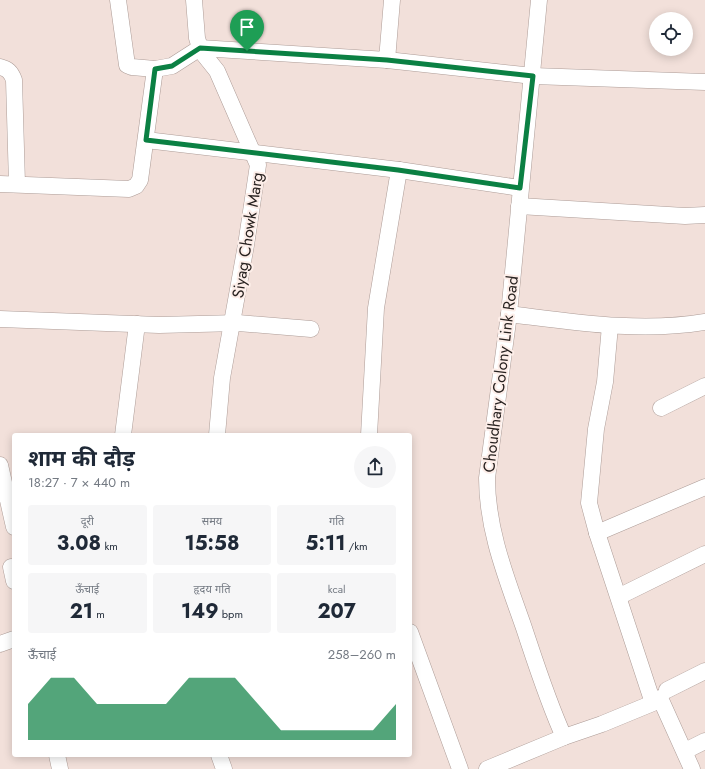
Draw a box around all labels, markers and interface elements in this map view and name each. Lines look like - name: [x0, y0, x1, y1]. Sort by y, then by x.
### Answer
- pin: [230, 10, 264, 51]
- map controls: [649, 12, 693, 56]
- button: locate: [649, 12, 693, 56]
- icon: arrive: [236, 16, 258, 38]
- street label: Siyag Chowk Marg: [226, 170, 269, 300]
- street label: Choudhary Colony Link Road: [477, 274, 524, 474]
- text: शाम की दौड़: [28, 442, 135, 474]
- button: share: [354, 446, 396, 488]
- text: 18:27 · 7 × 440 m: [28, 473, 130, 492]
- text: दूरी: [81, 513, 94, 529]
- text: समय: [202, 513, 222, 529]
- text: गति: [329, 513, 344, 529]
- text: 3.08: [57, 529, 101, 558]
- text: 15:58: [185, 529, 239, 558]
- text: 5:11: [306, 529, 345, 558]
- text: km: [101, 538, 118, 554]
- text: /km: [345, 538, 368, 554]
- text: ऊँचाई: [75, 581, 99, 597]
- text: हृदय गति: [194, 581, 230, 597]
- text: kcal: [328, 581, 346, 597]
- text: 21: [70, 597, 93, 626]
- text: 149: [181, 597, 219, 626]
- text: 207: [317, 597, 356, 626]
- text: m: [93, 606, 105, 622]
- text: bpm: [219, 606, 243, 622]
- text: ऊँचाई: [28, 645, 56, 664]
- text: 258–260 m: [328, 645, 396, 664]

